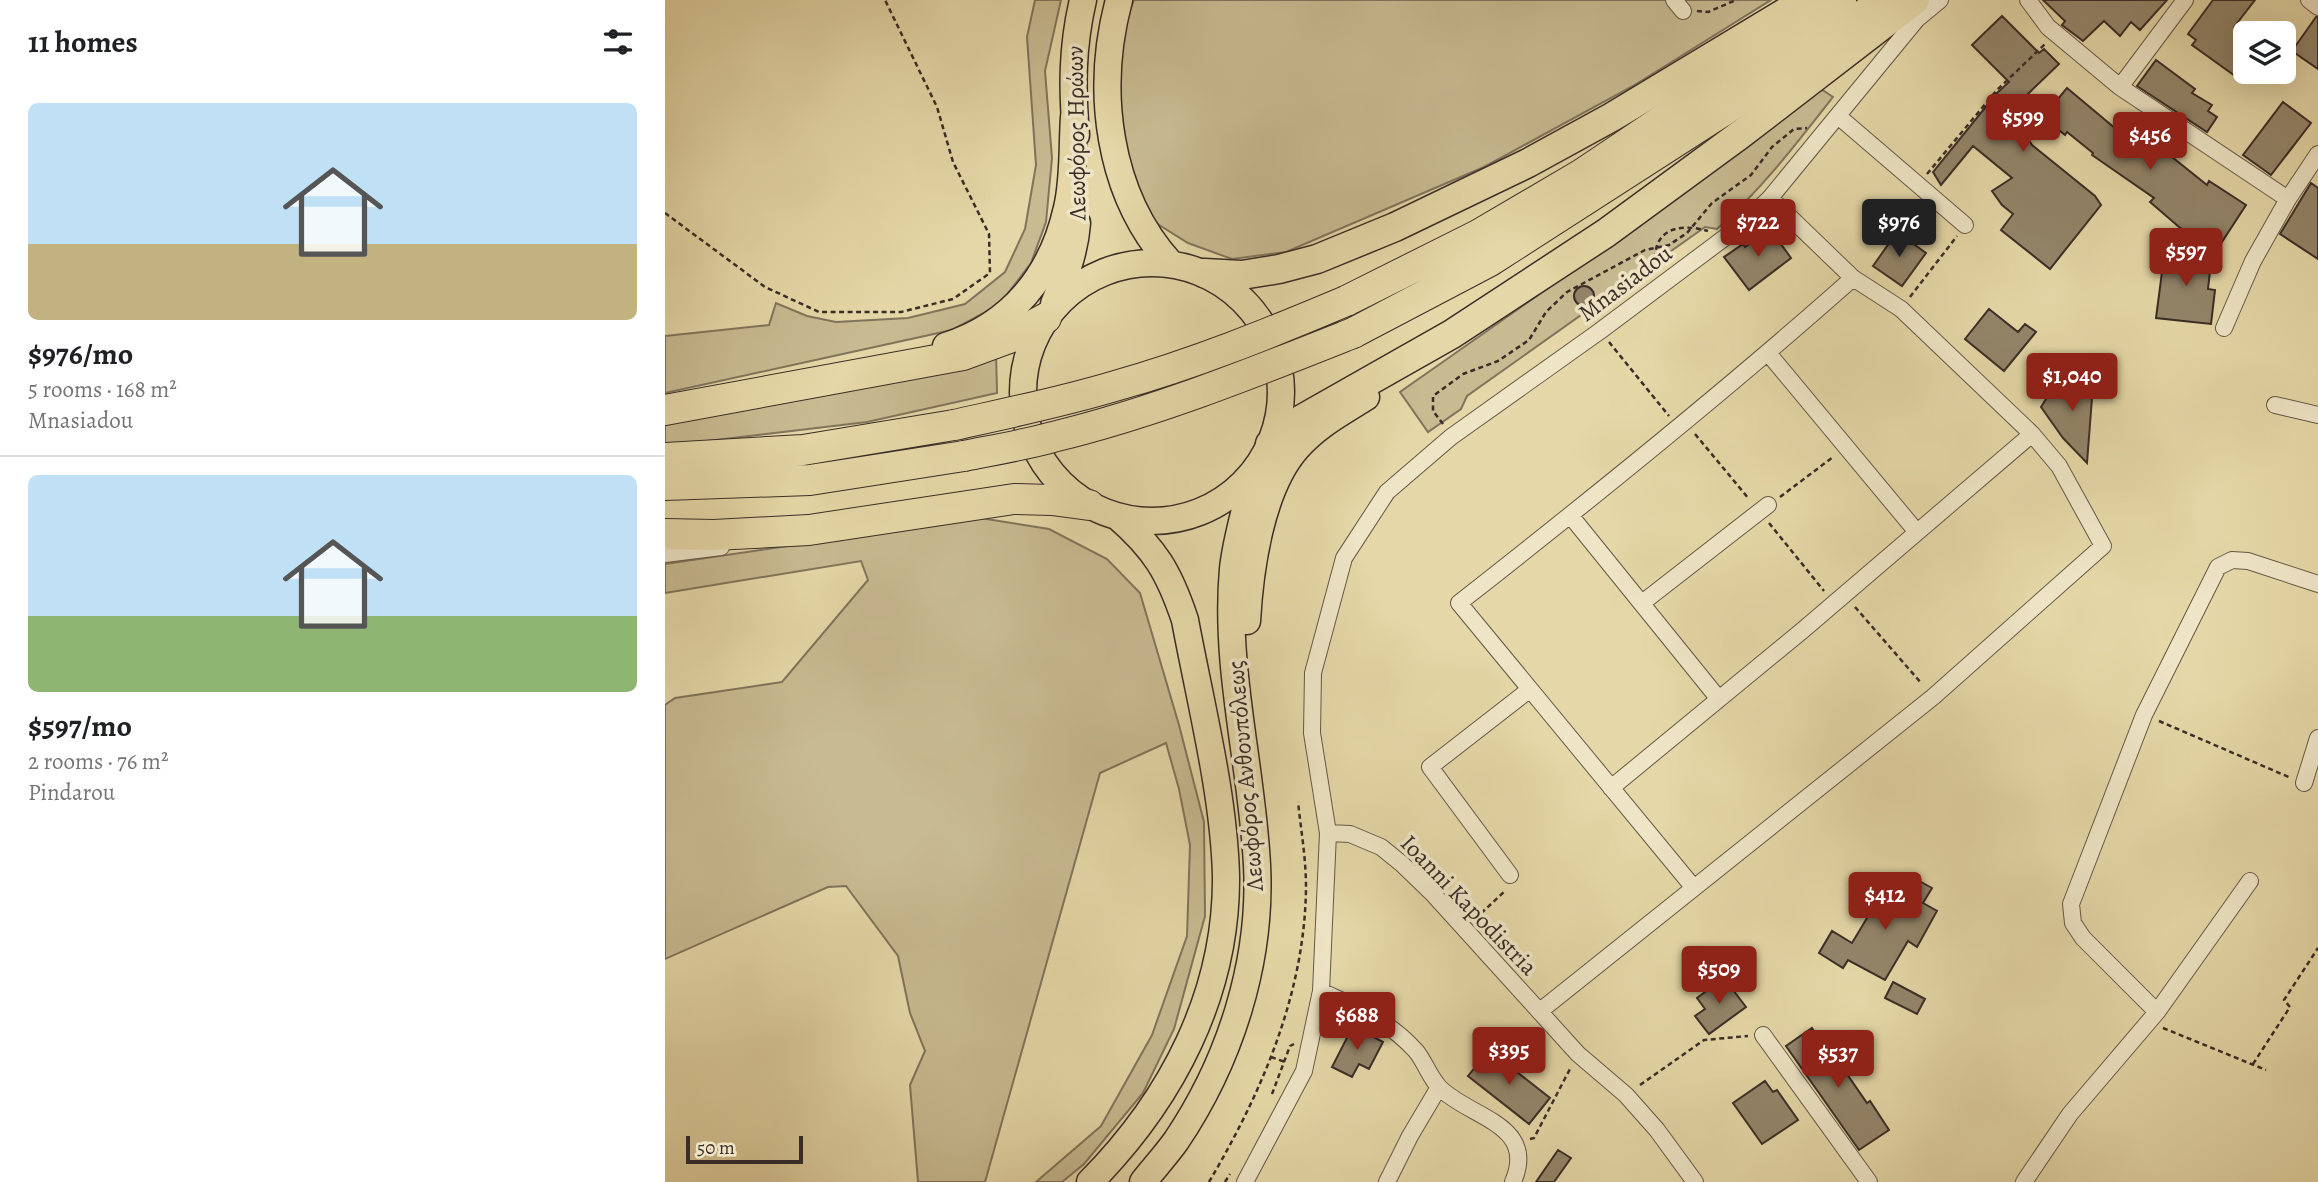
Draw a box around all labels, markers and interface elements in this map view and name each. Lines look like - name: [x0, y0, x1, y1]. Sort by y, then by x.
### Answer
- map controls: [2233, 21, 2296, 84]
- button: layers: [2233, 21, 2296, 84]
- text: 11 homes: [28, 22, 138, 62]
- icon: filters: [599, 23, 637, 61]
- street label: Λεωφόρος Ηρώων: [1058, 45, 1094, 222]
- pin: $599: [1982, 94, 2064, 154]
- text: $599: [2002, 101, 2044, 132]
- pin: $456: [2109, 113, 2191, 172]
- text: $456: [2129, 119, 2171, 150]
- icon: home: [270, 149, 396, 275]
- pin: $722: [1717, 200, 1799, 259]
- pin: $976: [1858, 200, 1940, 259]
- text: $722: [1737, 206, 1779, 237]
- text: $976: [1878, 206, 1920, 237]
- pin: $597: [2145, 229, 2227, 288]
- text: $597: [2165, 235, 2207, 266]
- street label: Mnasiadou: [1572, 237, 1679, 329]
- text: $976/mo: [28, 334, 133, 374]
- pin: $1,040: [2015, 354, 2129, 413]
- text: $1,040: [2042, 360, 2102, 391]
- text: 5 rooms · 168 m²: [28, 374, 177, 405]
- text: Mnasiadou: [28, 405, 133, 436]
- icon: home: [270, 521, 396, 647]
- street label: Λεωφόρος Ανθουπόλεως: [1219, 659, 1271, 894]
- text: $597/mo: [28, 706, 132, 746]
- text: 2 rooms · 76 m²: [28, 746, 169, 777]
- text: Pindarou: [28, 777, 115, 808]
- street label: Ioanni Kapodistria: [1394, 828, 1545, 983]
- pin: $412: [1844, 872, 1926, 932]
- text: $412: [1865, 879, 1905, 910]
- pin: $509: [1678, 946, 1760, 1006]
- text: $509: [1698, 953, 1740, 984]
- pin: $688: [1316, 992, 1398, 1052]
- text: $688: [1335, 999, 1379, 1030]
- pin: $395: [1468, 1028, 1550, 1087]
- pin: $537: [1797, 1030, 1879, 1090]
- text: $395: [1488, 1034, 1530, 1065]
- text: $537: [1818, 1037, 1858, 1068]
- scale bar: [686, 1133, 803, 1165]
- text: 50 m: [697, 1135, 735, 1161]

